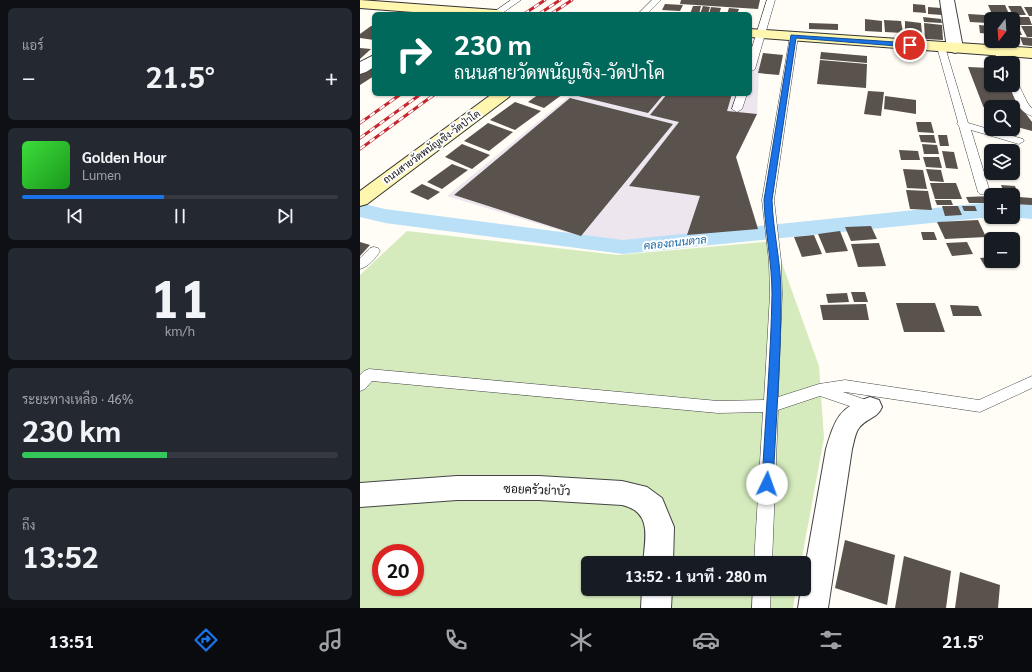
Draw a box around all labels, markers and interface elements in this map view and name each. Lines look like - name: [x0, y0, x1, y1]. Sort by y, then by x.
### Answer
- north arrow: [984, 12, 1020, 48]
- map controls: [984, 12, 1020, 268]
- text: 230 m: [454, 25, 532, 61]
- icon: right: [388, 28, 440, 80]
- pin: [893, 28, 927, 62]
- icon: arrive: [899, 34, 921, 56]
- text: แอร์: [22, 36, 43, 53]
- text: 21.5°: [145, 56, 215, 95]
- button: sound: [984, 56, 1020, 92]
- text: ถนนสายวัดพนัญเชิง-วัดป่าโค: [454, 60, 665, 83]
- text: −: [22, 62, 35, 90]
- text: +: [325, 62, 338, 90]
- button: search: [984, 100, 1020, 136]
- street label: ถนนสายวัดพนัญเชิง-วัดป่าโค: [380, 106, 483, 187]
- button: layers: [984, 144, 1020, 180]
- text: Golden Hour: [82, 147, 167, 166]
- text: Lumen: [82, 166, 121, 183]
- button: +: [984, 188, 1020, 224]
- icon: previous: [64, 205, 86, 227]
- icon: pause: [169, 205, 191, 227]
- icon: next: [274, 205, 296, 227]
- water label: คลองถนนตาล: [643, 231, 707, 253]
- button: −: [984, 232, 1020, 268]
- text: 11: [151, 262, 209, 330]
- text: km/h: [165, 322, 195, 339]
- text: ระยะทางเหลือ · 46%: [22, 390, 133, 407]
- text: 230 km: [22, 410, 121, 449]
- position arrow: [746, 463, 788, 505]
- street label: ซอยครัวย่าบัว: [503, 480, 571, 498]
- text: ถึง: [22, 516, 35, 533]
- text: 13:52: [22, 536, 99, 575]
- speed limit sign: 20: [372, 544, 424, 596]
- text: 13:52 · 1 นาที · 280 m: [625, 566, 767, 585]
- icon: directions: [192, 626, 220, 654]
- icon: music: [317, 626, 345, 654]
- icon: phone: [442, 626, 470, 654]
- icon: climate: [567, 626, 595, 654]
- icon: car: [692, 626, 720, 654]
- icon: filters: [817, 626, 845, 654]
- text: 13:51: [49, 629, 94, 652]
- text: 21.5°: [942, 629, 983, 652]

